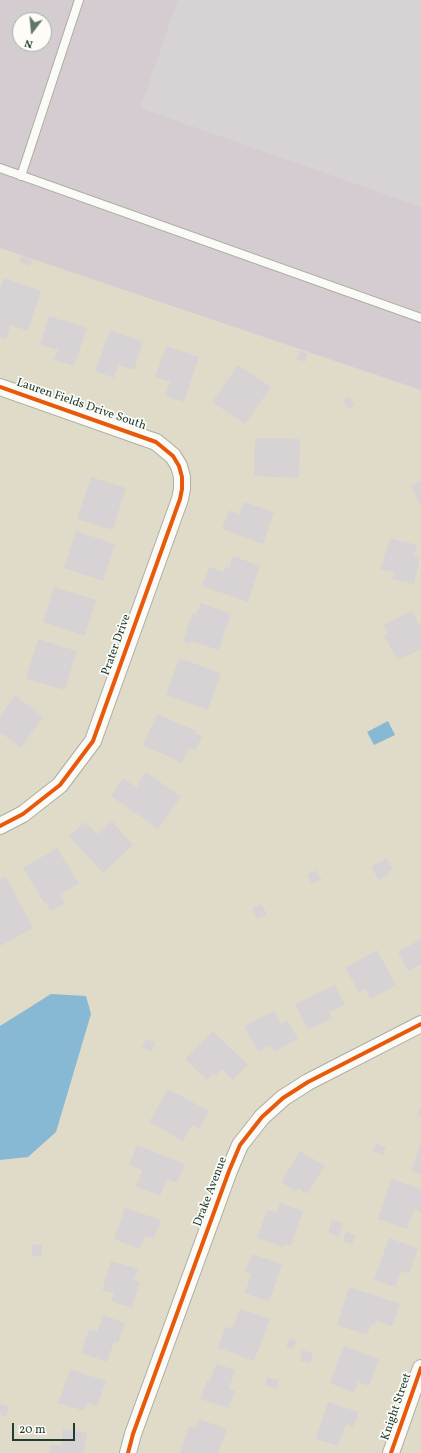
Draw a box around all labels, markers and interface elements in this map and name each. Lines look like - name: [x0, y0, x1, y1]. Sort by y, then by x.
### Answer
- north arrow: [12, 12, 52, 52]
- text: N: [23, 35, 35, 51]
- street label: Lauren Fields Drive South: [14, 376, 148, 434]
- street label: Prater Drive: [99, 612, 135, 678]
- street label: Drake Avenue: [191, 1155, 231, 1229]
- street label: Knight Street: [379, 1371, 415, 1443]
- scale bar: [14, 1415, 77, 1441]
- text: 20 m: [19, 1422, 46, 1438]

